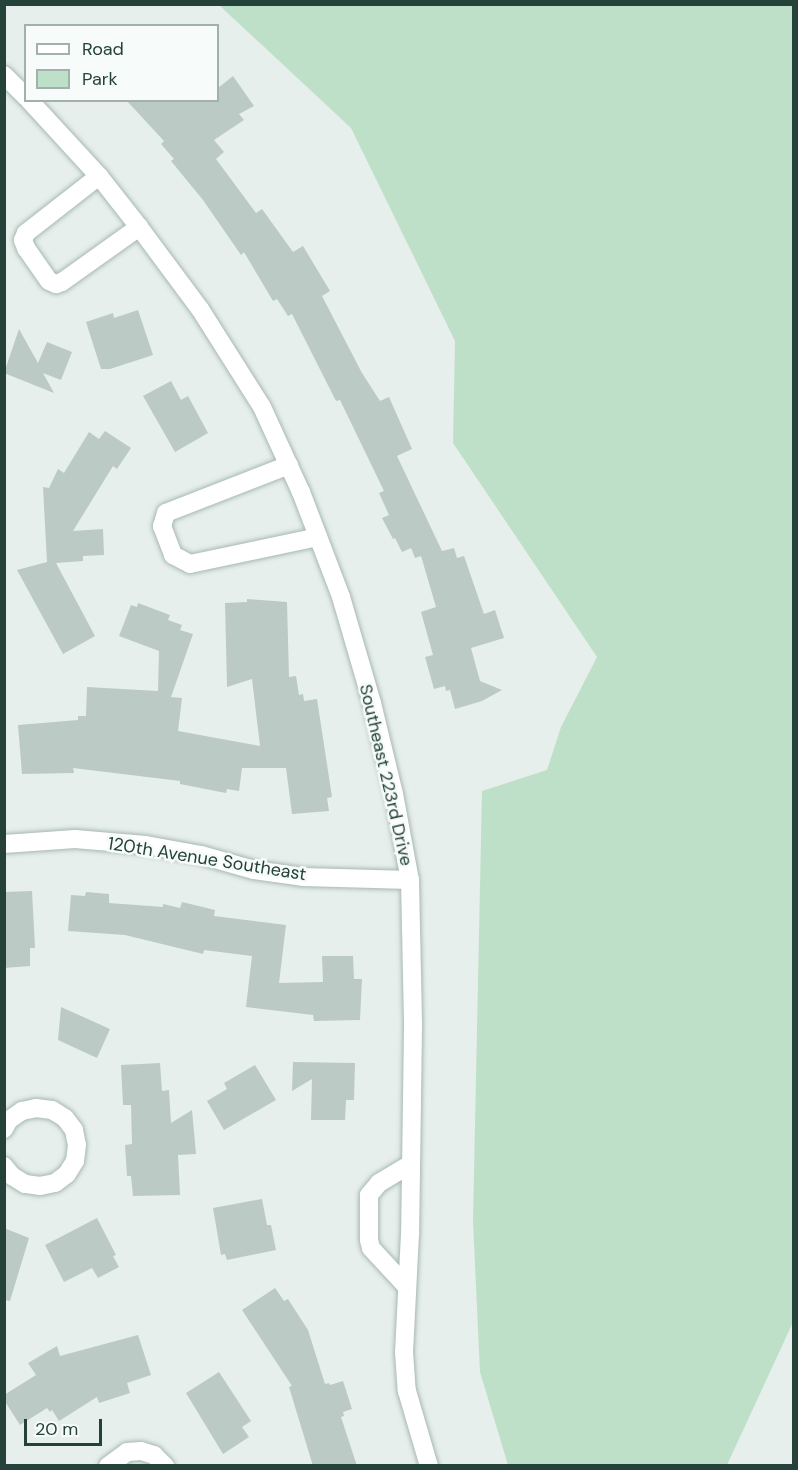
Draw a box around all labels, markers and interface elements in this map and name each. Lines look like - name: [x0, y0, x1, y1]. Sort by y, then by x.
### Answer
- legend: [24, 24, 219, 102]
- text: Road: [82, 37, 124, 61]
- text: Park: [82, 67, 118, 91]
- street label: Southeast 223rd Drive: [355, 682, 417, 868]
- street label: 120th Avenue Southeast: [106, 833, 308, 885]
- scale bar: [27, 1407, 105, 1445]
- text: 20 m: [35, 1417, 78, 1441]

